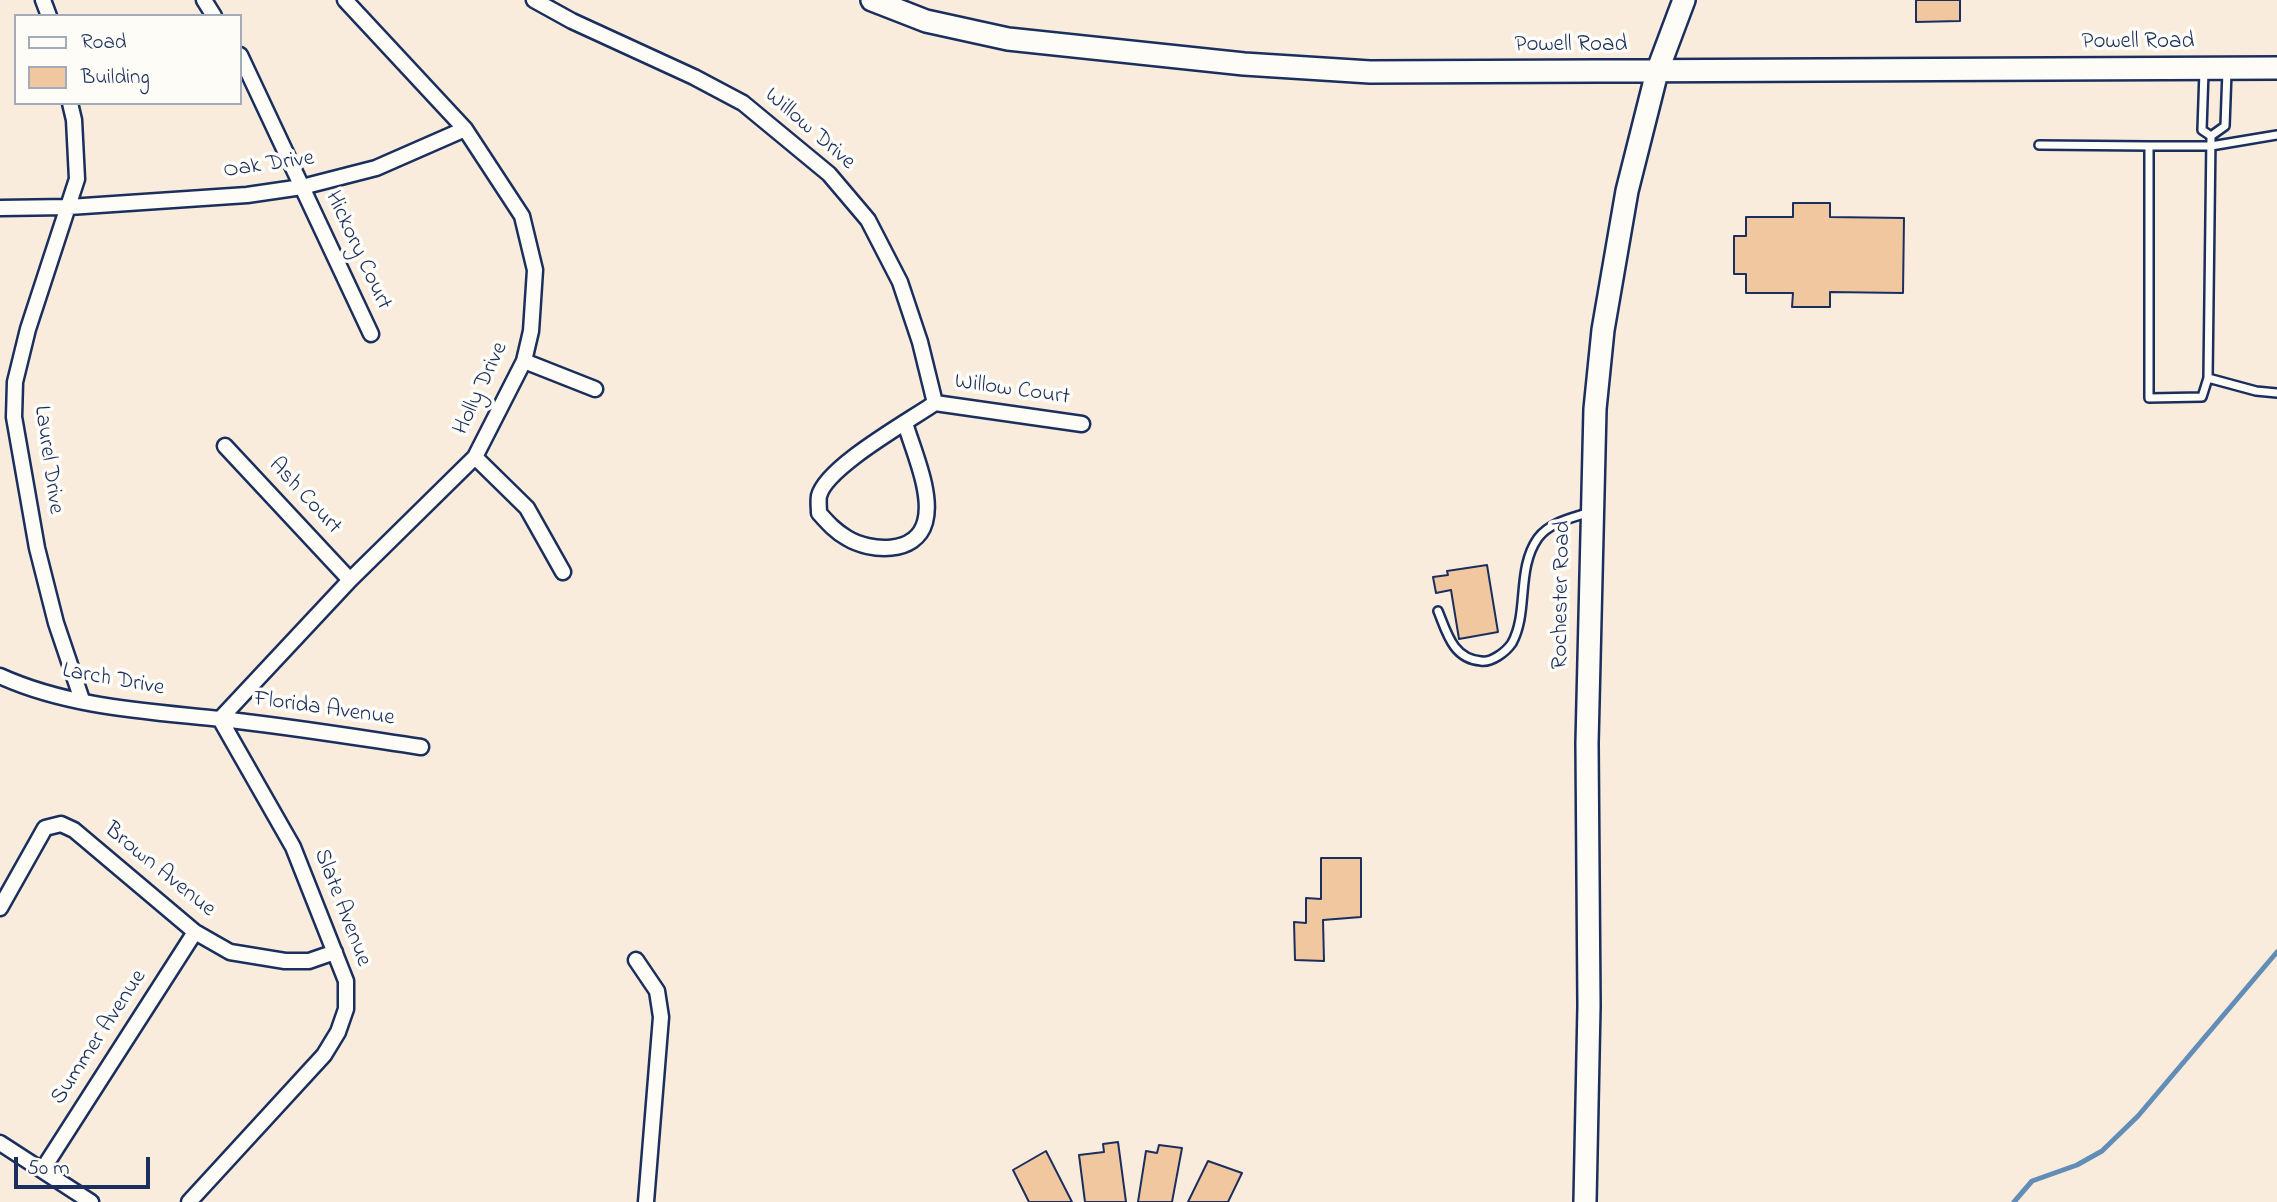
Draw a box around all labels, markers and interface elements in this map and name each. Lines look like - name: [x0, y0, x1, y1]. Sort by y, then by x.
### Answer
- legend: [14, 14, 242, 105]
- text: Road: [81, 28, 127, 58]
- street label: Powell Road: [2082, 29, 2194, 57]
- street label: Powell Road: [1515, 32, 1627, 60]
- text: Building: [81, 63, 150, 93]
- street label: Willow Drive: [758, 83, 860, 177]
- street label: Oak Drive: [222, 146, 316, 186]
- street label: Hickory Court: [317, 187, 397, 315]
- street label: Holly Drive: [449, 338, 515, 440]
- street label: Willow Court: [953, 369, 1071, 413]
- street label: Laurel Drive: [26, 404, 68, 516]
- street label: Ash Court: [261, 453, 347, 541]
- street label: Rochester Road: [1548, 520, 1578, 670]
- street label: Larch Drive: [60, 658, 166, 704]
- street label: Florida Avenue: [252, 686, 396, 734]
- street label: Brown Avenue: [98, 818, 220, 924]
- street label: Slate Avenue: [306, 845, 376, 971]
- street label: Summer Avenue: [46, 965, 154, 1111]
- scale bar: [18, 1142, 154, 1186]
- text: 50 m: [27, 1154, 70, 1184]

